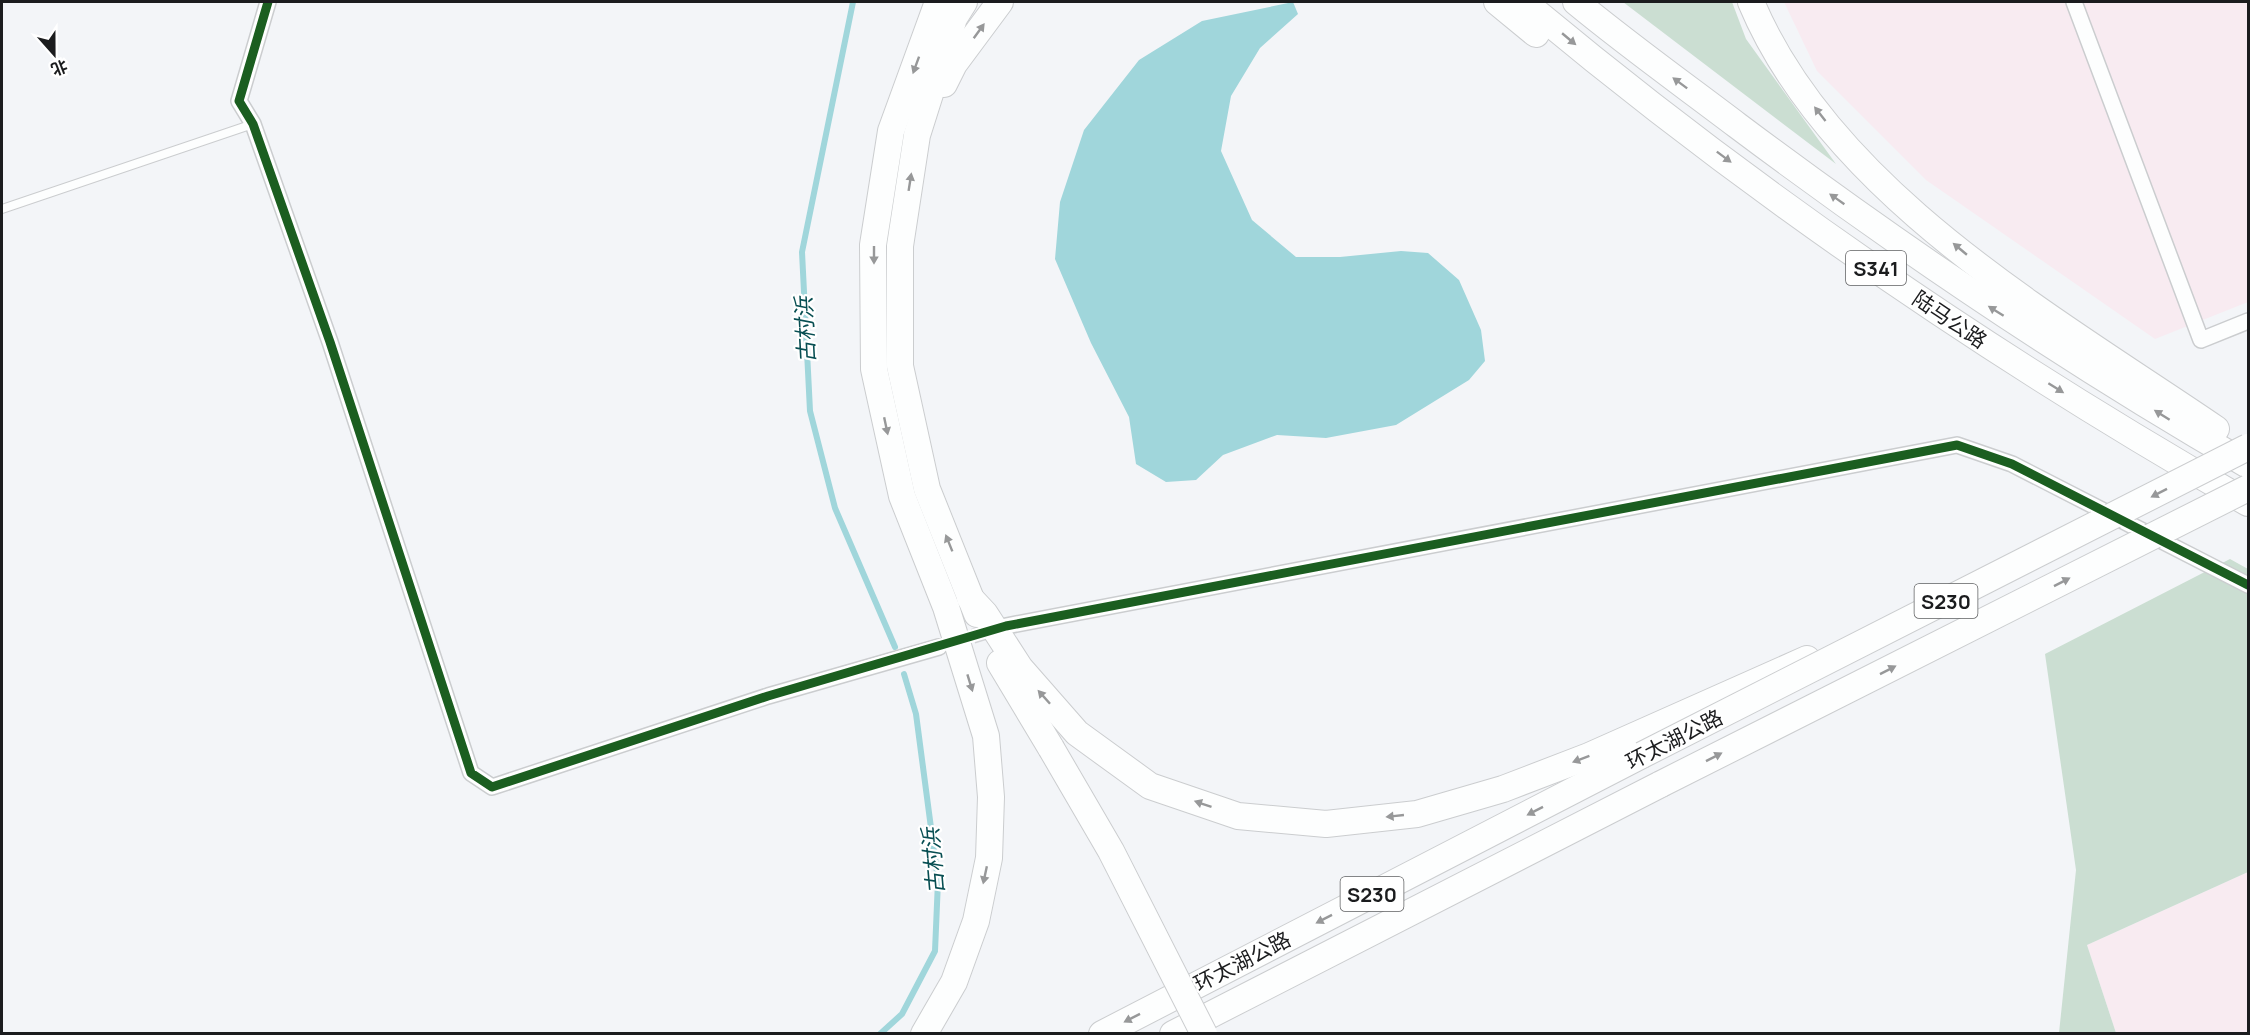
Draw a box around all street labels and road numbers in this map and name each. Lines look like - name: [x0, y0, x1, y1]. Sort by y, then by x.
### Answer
- road number: S341: [1846, 251, 1906, 285]
- street label: 陆马公路: [1907, 284, 1993, 354]
- road number: S230: [1914, 584, 1978, 618]
- street label: 环太湖公路: [1621, 703, 1727, 775]
- road number: S230: [1340, 877, 1404, 911]
- street label: 环太湖公路: [1189, 925, 1295, 997]

